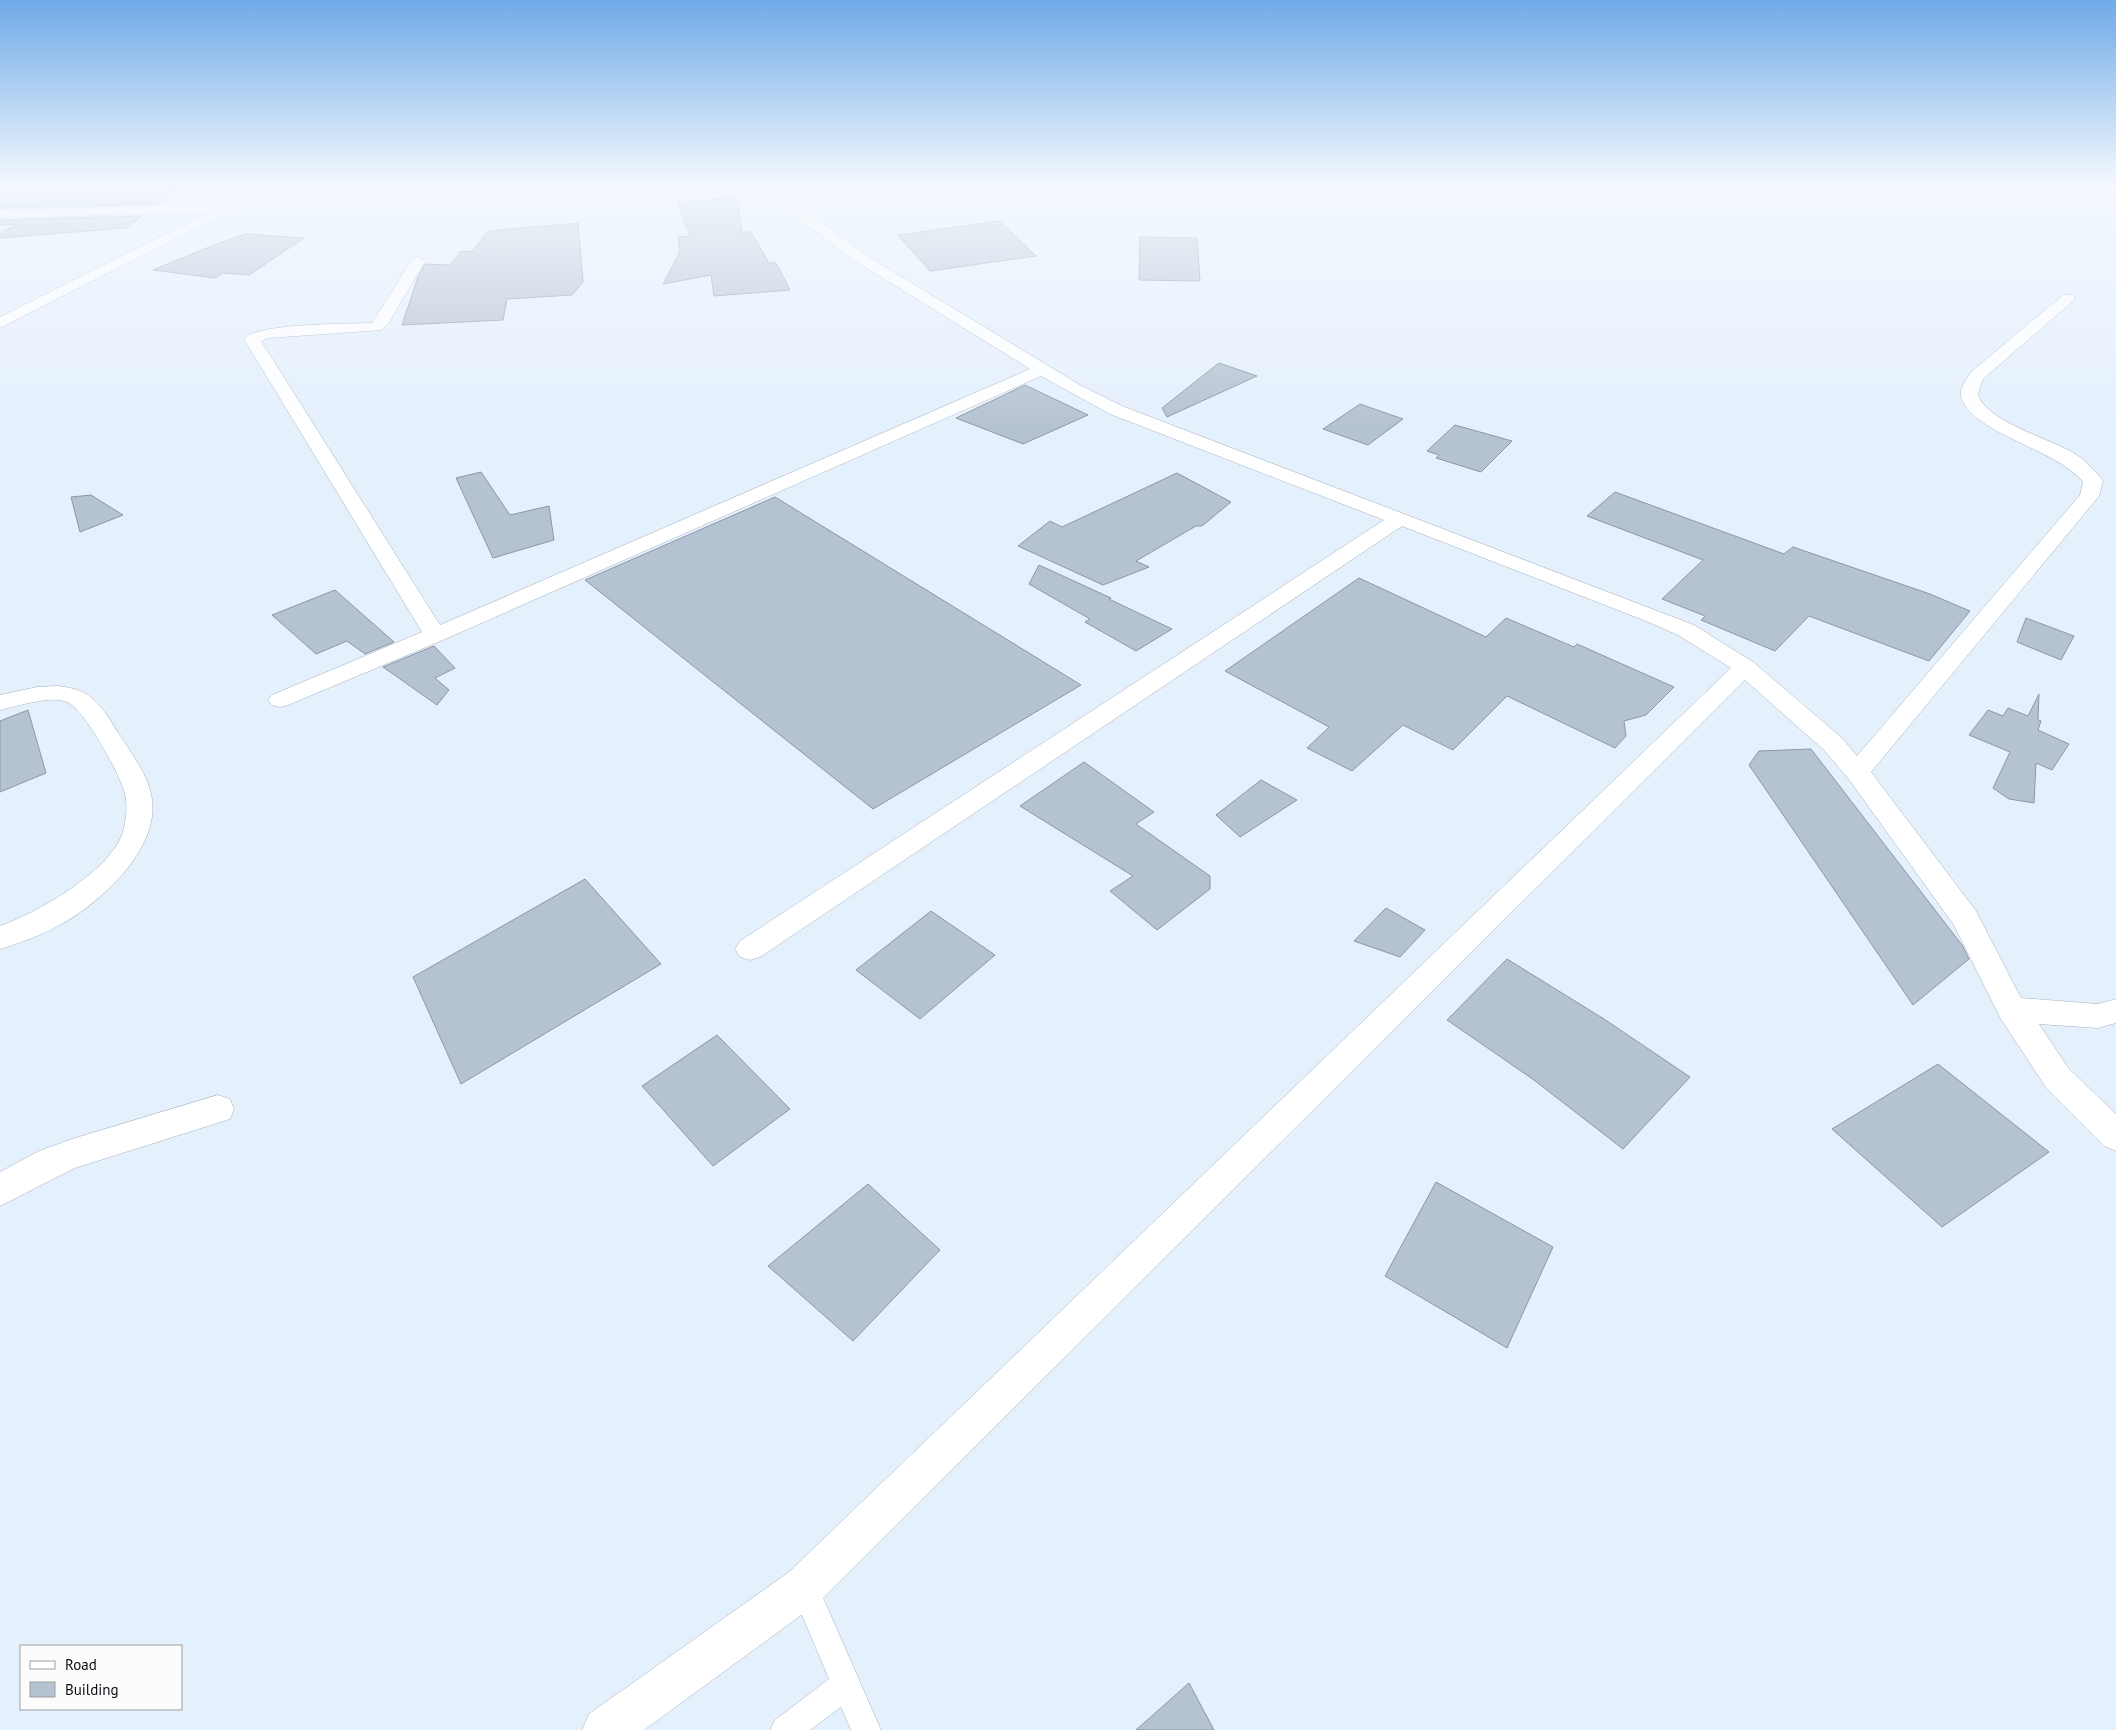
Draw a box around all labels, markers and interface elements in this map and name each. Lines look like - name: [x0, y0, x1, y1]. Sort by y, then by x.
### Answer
- legend: [20, 1645, 182, 1710]
- text: Road: [65, 1655, 97, 1674]
- text: Building: [65, 1680, 119, 1699]

